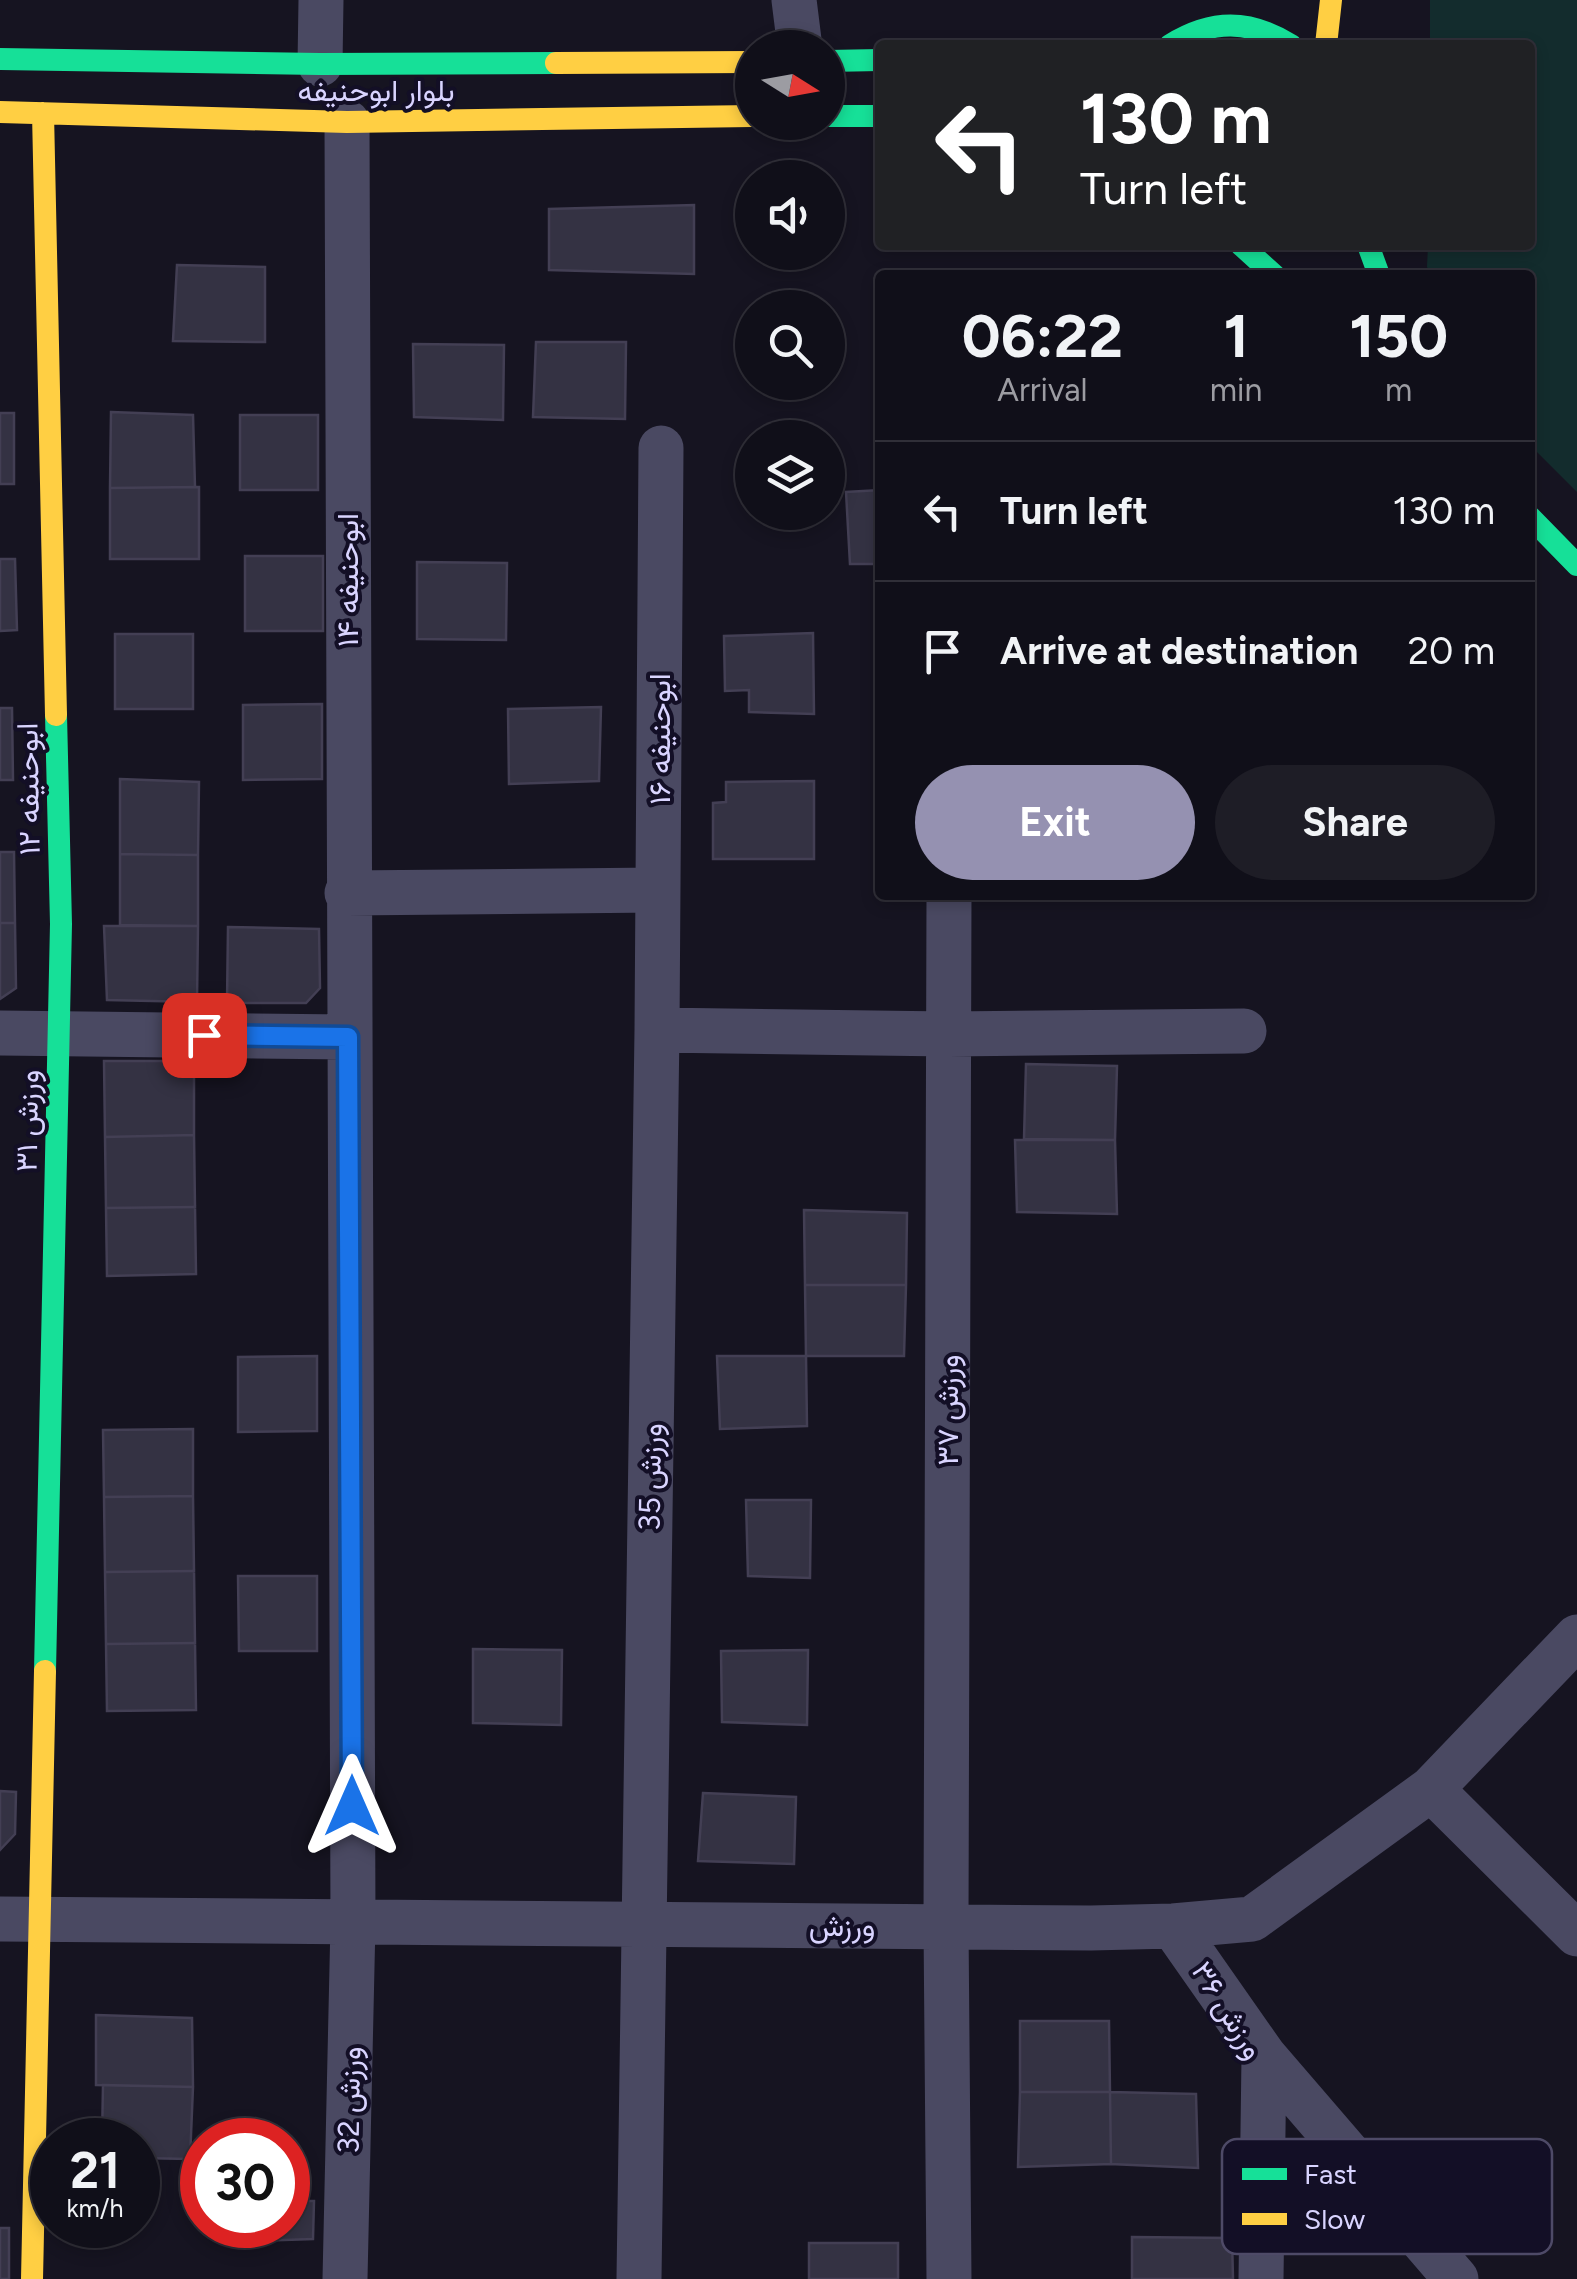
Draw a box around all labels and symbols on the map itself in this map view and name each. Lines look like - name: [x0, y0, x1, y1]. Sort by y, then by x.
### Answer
- north arrow: [735, 30, 845, 140]
- street label: بلوار ابوحنیفه: [297, 72, 455, 109]
- street label: ابوحنیفه ۱۴: [329, 513, 366, 647]
- street label: ابوحنیفه ۱۶: [641, 673, 678, 805]
- street label: ابوحنیفه ۱۲: [8, 722, 48, 856]
- pin: [162, 993, 247, 1078]
- street label: ورزش ۳۱: [8, 1070, 46, 1172]
- street label: ورزش ۳۷: [929, 1354, 966, 1466]
- street label: ورزش 35: [631, 1423, 669, 1531]
- position arrow: [300, 1754, 404, 1858]
- street label: ورزش: [809, 1907, 875, 1944]
- street label: ورزش ۳۶: [1184, 1954, 1272, 2066]
- street label: ورزش 32: [330, 2046, 368, 2154]
- speed limit sign: 30: [180, 2118, 310, 2248]
- legend: [1222, 2139, 1552, 2254]
- text: Fast: [1304, 2157, 1357, 2191]
- text: Slow: [1304, 2202, 1365, 2236]

